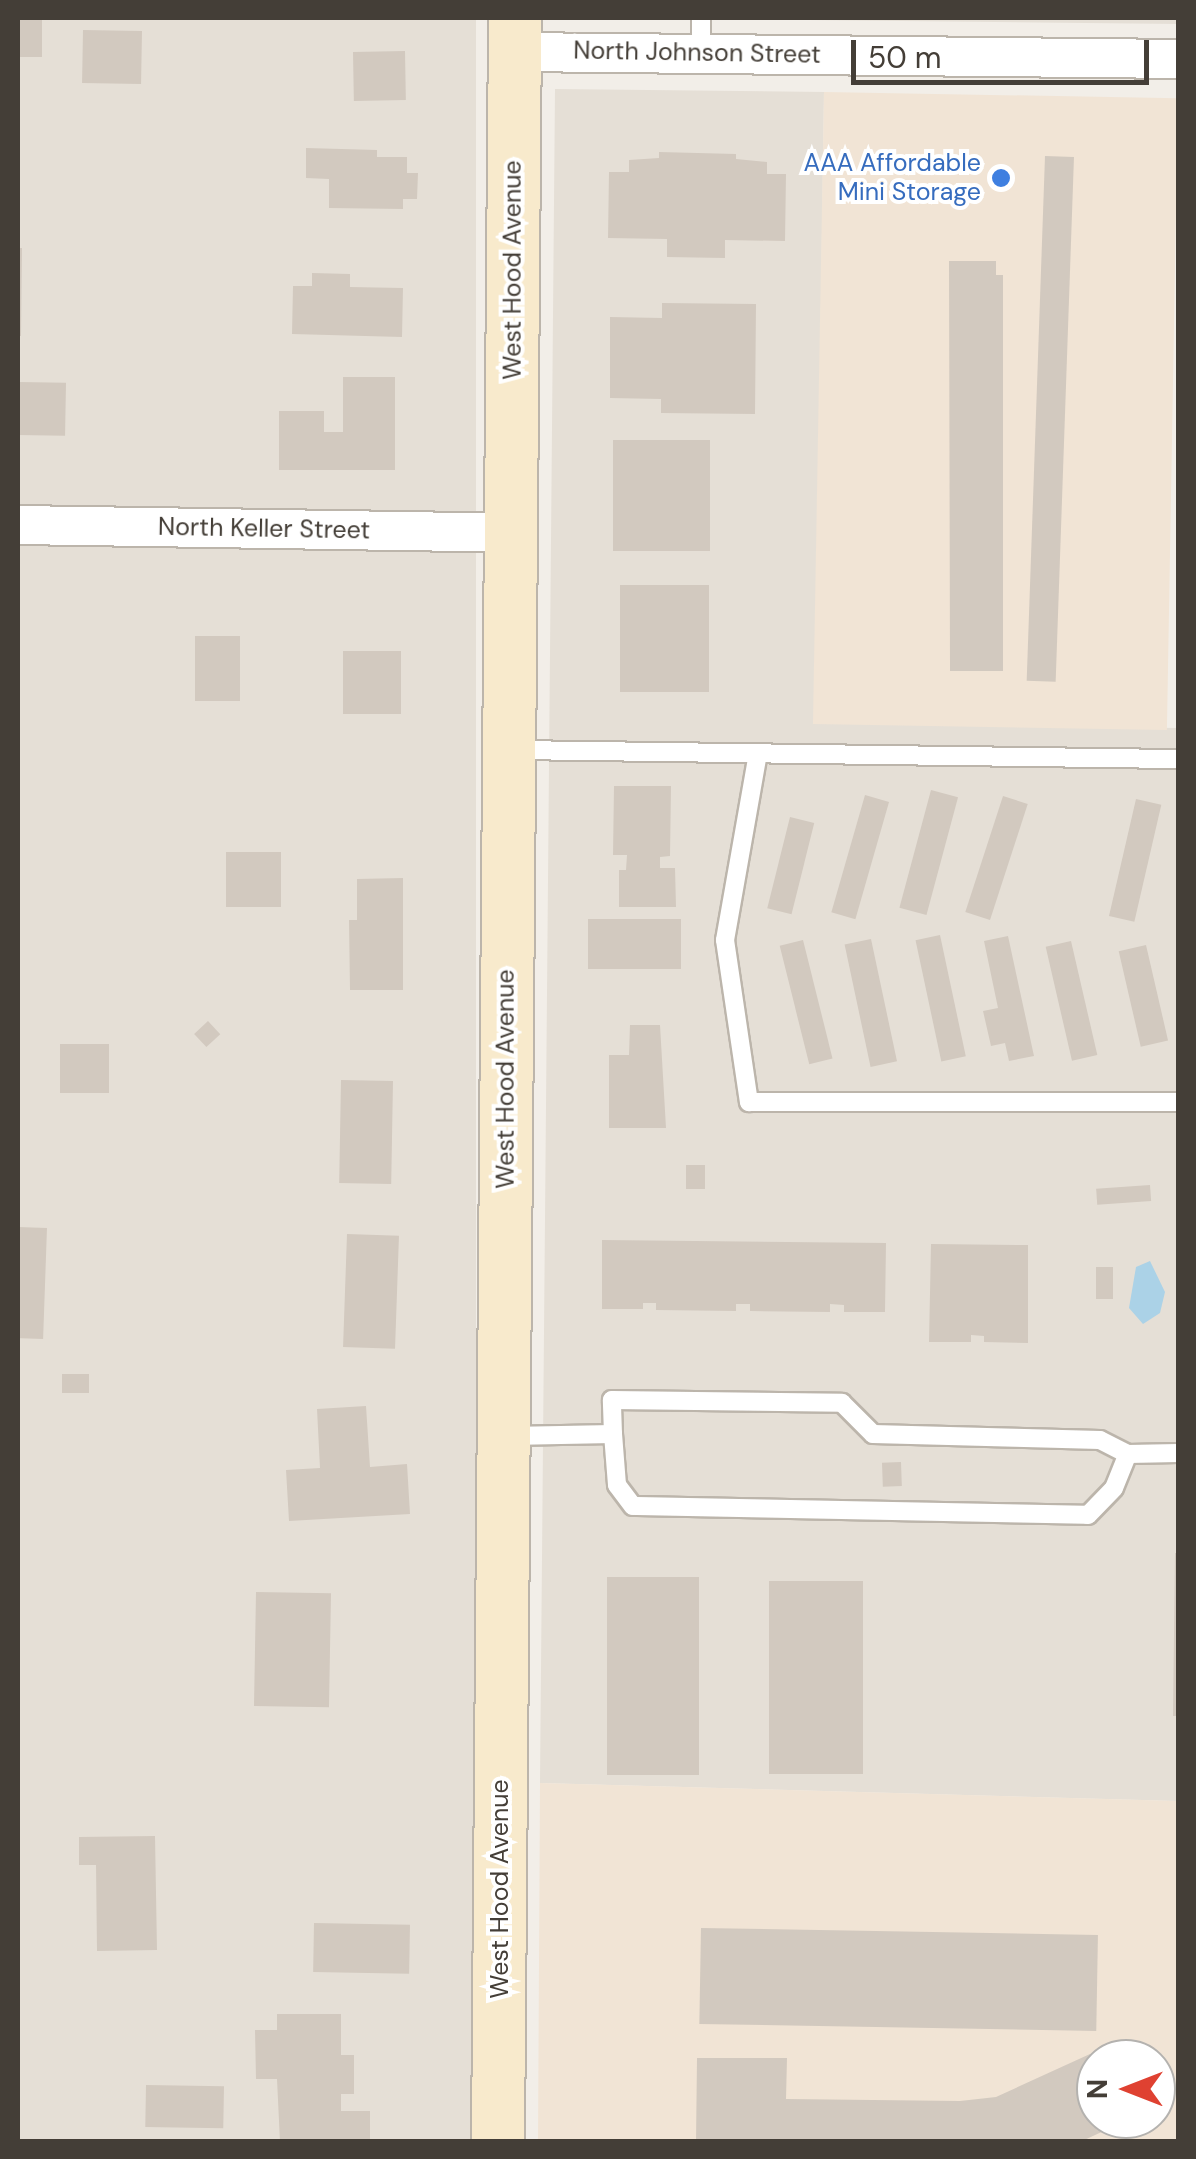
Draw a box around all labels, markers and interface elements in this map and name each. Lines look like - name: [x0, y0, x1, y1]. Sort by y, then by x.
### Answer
- scale bar: [856, 20, 1154, 82]
- street label: North Johnson Street: [573, 36, 821, 70]
- text: 50 m: [868, 38, 942, 77]
- place label: AAA Affordable Mini Storage: [804, 149, 981, 208]
- street label: West Hood Avenue: [498, 160, 528, 380]
- marker: AAA Affordable Mini Storage: [990, 167, 1012, 189]
- street label: North Keller Street: [158, 512, 370, 546]
- street label: West Hood Avenue: [491, 969, 521, 1189]
- street label: West Hood Avenue: [485, 1779, 515, 1999]
- north arrow: [1076, 2039, 1176, 2139]
- text: N: [1079, 2079, 1116, 2099]

